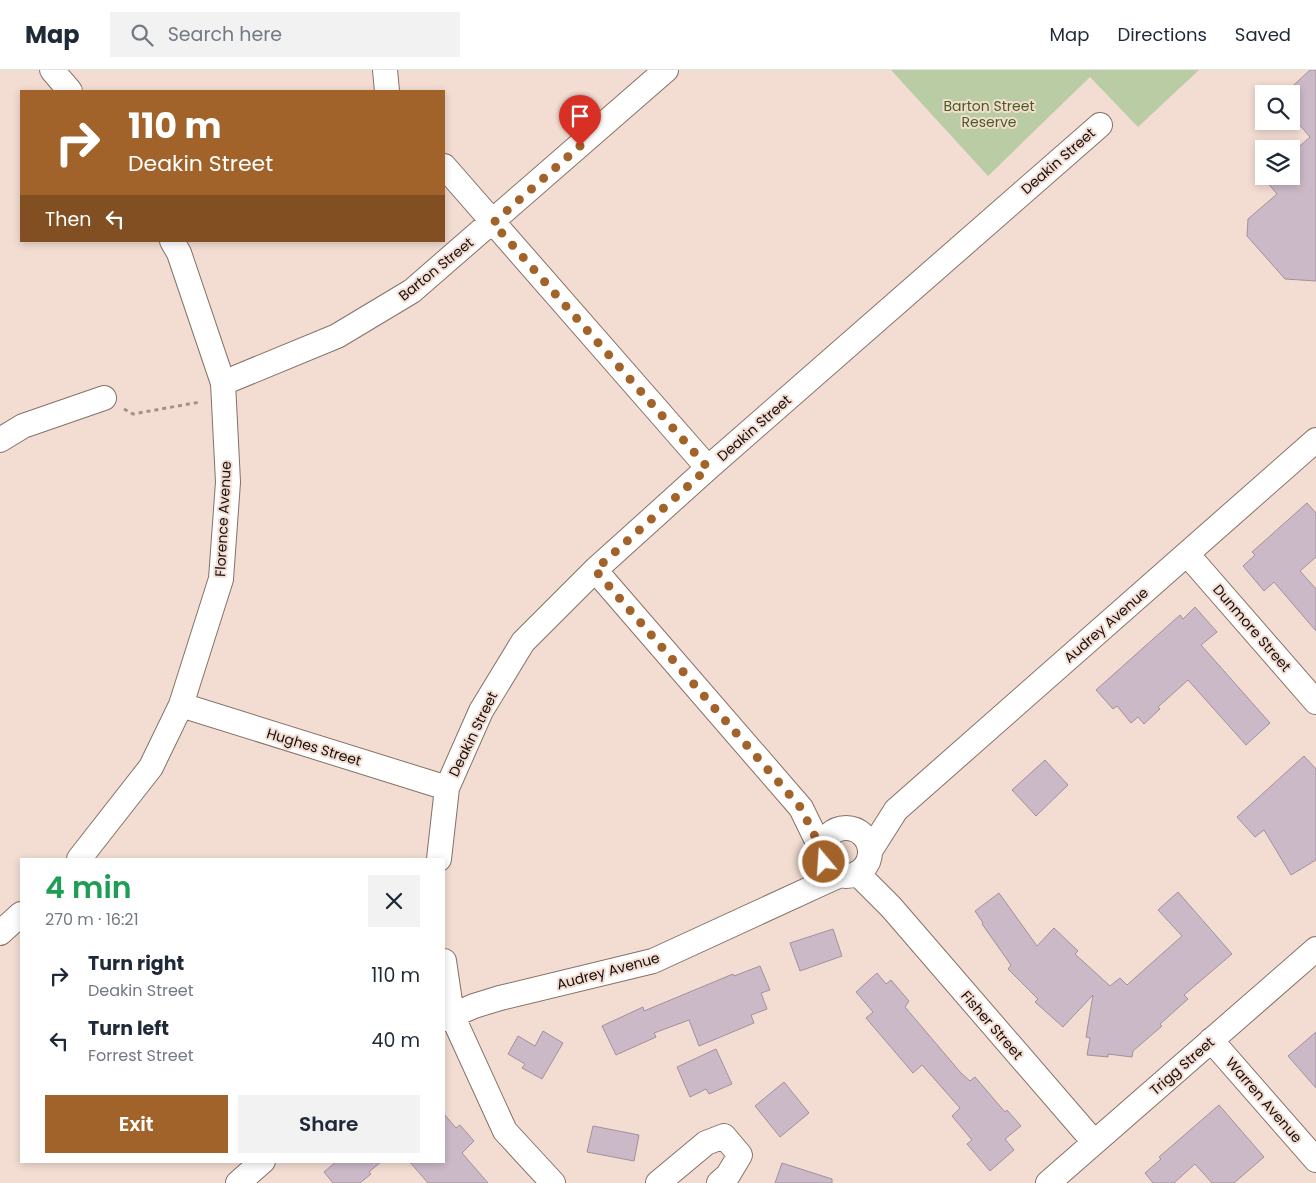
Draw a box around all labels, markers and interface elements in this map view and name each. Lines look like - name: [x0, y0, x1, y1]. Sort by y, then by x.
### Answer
- search box: [110, 12, 460, 57]
- text: Map: [25, 18, 80, 51]
- icon: search: [128, 21, 156, 49]
- text: Search here: [168, 21, 282, 48]
- text: Map: [1050, 22, 1089, 47]
- text: Directions: [1117, 22, 1207, 47]
- text: Saved: [1235, 22, 1291, 47]
- map controls: [1255, 85, 1300, 185]
- button: search: [1255, 85, 1300, 130]
- pin: [559, 95, 601, 146]
- park label: Barton Street Reserve: [943, 96, 1035, 132]
- text: 110 m: [128, 101, 222, 150]
- icon: arrive: [566, 102, 594, 130]
- icon: right: [45, 110, 110, 175]
- street label: Deakin Street: [1017, 123, 1099, 199]
- button: layers: [1255, 140, 1300, 185]
- text: Deakin Street: [128, 148, 273, 179]
- icon: left: [101, 205, 129, 233]
- text: Then: [45, 206, 91, 233]
- street label: Barton Street: [394, 233, 478, 305]
- street label: Deakin Street: [713, 390, 795, 466]
- street label: Florence Avenue: [210, 460, 236, 577]
- street label: Dunmore Street: [1208, 580, 1296, 676]
- street label: Audrey Avenue: [1059, 582, 1153, 667]
- street label: Deakin Street: [444, 688, 502, 780]
- street label: Hughes Street: [264, 723, 364, 771]
- position arrow: [797, 835, 849, 887]
- text: 4 min: [45, 866, 132, 909]
- button: close: [368, 875, 420, 927]
- text: 270 m · 16:21: [45, 908, 139, 931]
- street label: Audrey Avenue: [554, 948, 662, 994]
- text: Turn right: [88, 950, 184, 977]
- icon: right: [45, 962, 73, 990]
- text: 110 m: [371, 962, 420, 989]
- text: Deakin Street: [88, 979, 194, 1002]
- street label: Fisher Street: [956, 986, 1028, 1064]
- text: Turn left: [88, 1015, 169, 1042]
- icon: left: [45, 1027, 73, 1055]
- text: 40 m: [371, 1027, 420, 1054]
- street label: Trigg Street: [1145, 1032, 1219, 1100]
- text: Forrest Street: [88, 1044, 193, 1067]
- street label: Warren Avenue: [1221, 1053, 1307, 1147]
- button: Exit: [45, 1095, 228, 1153]
- button: Share: [238, 1095, 420, 1153]

